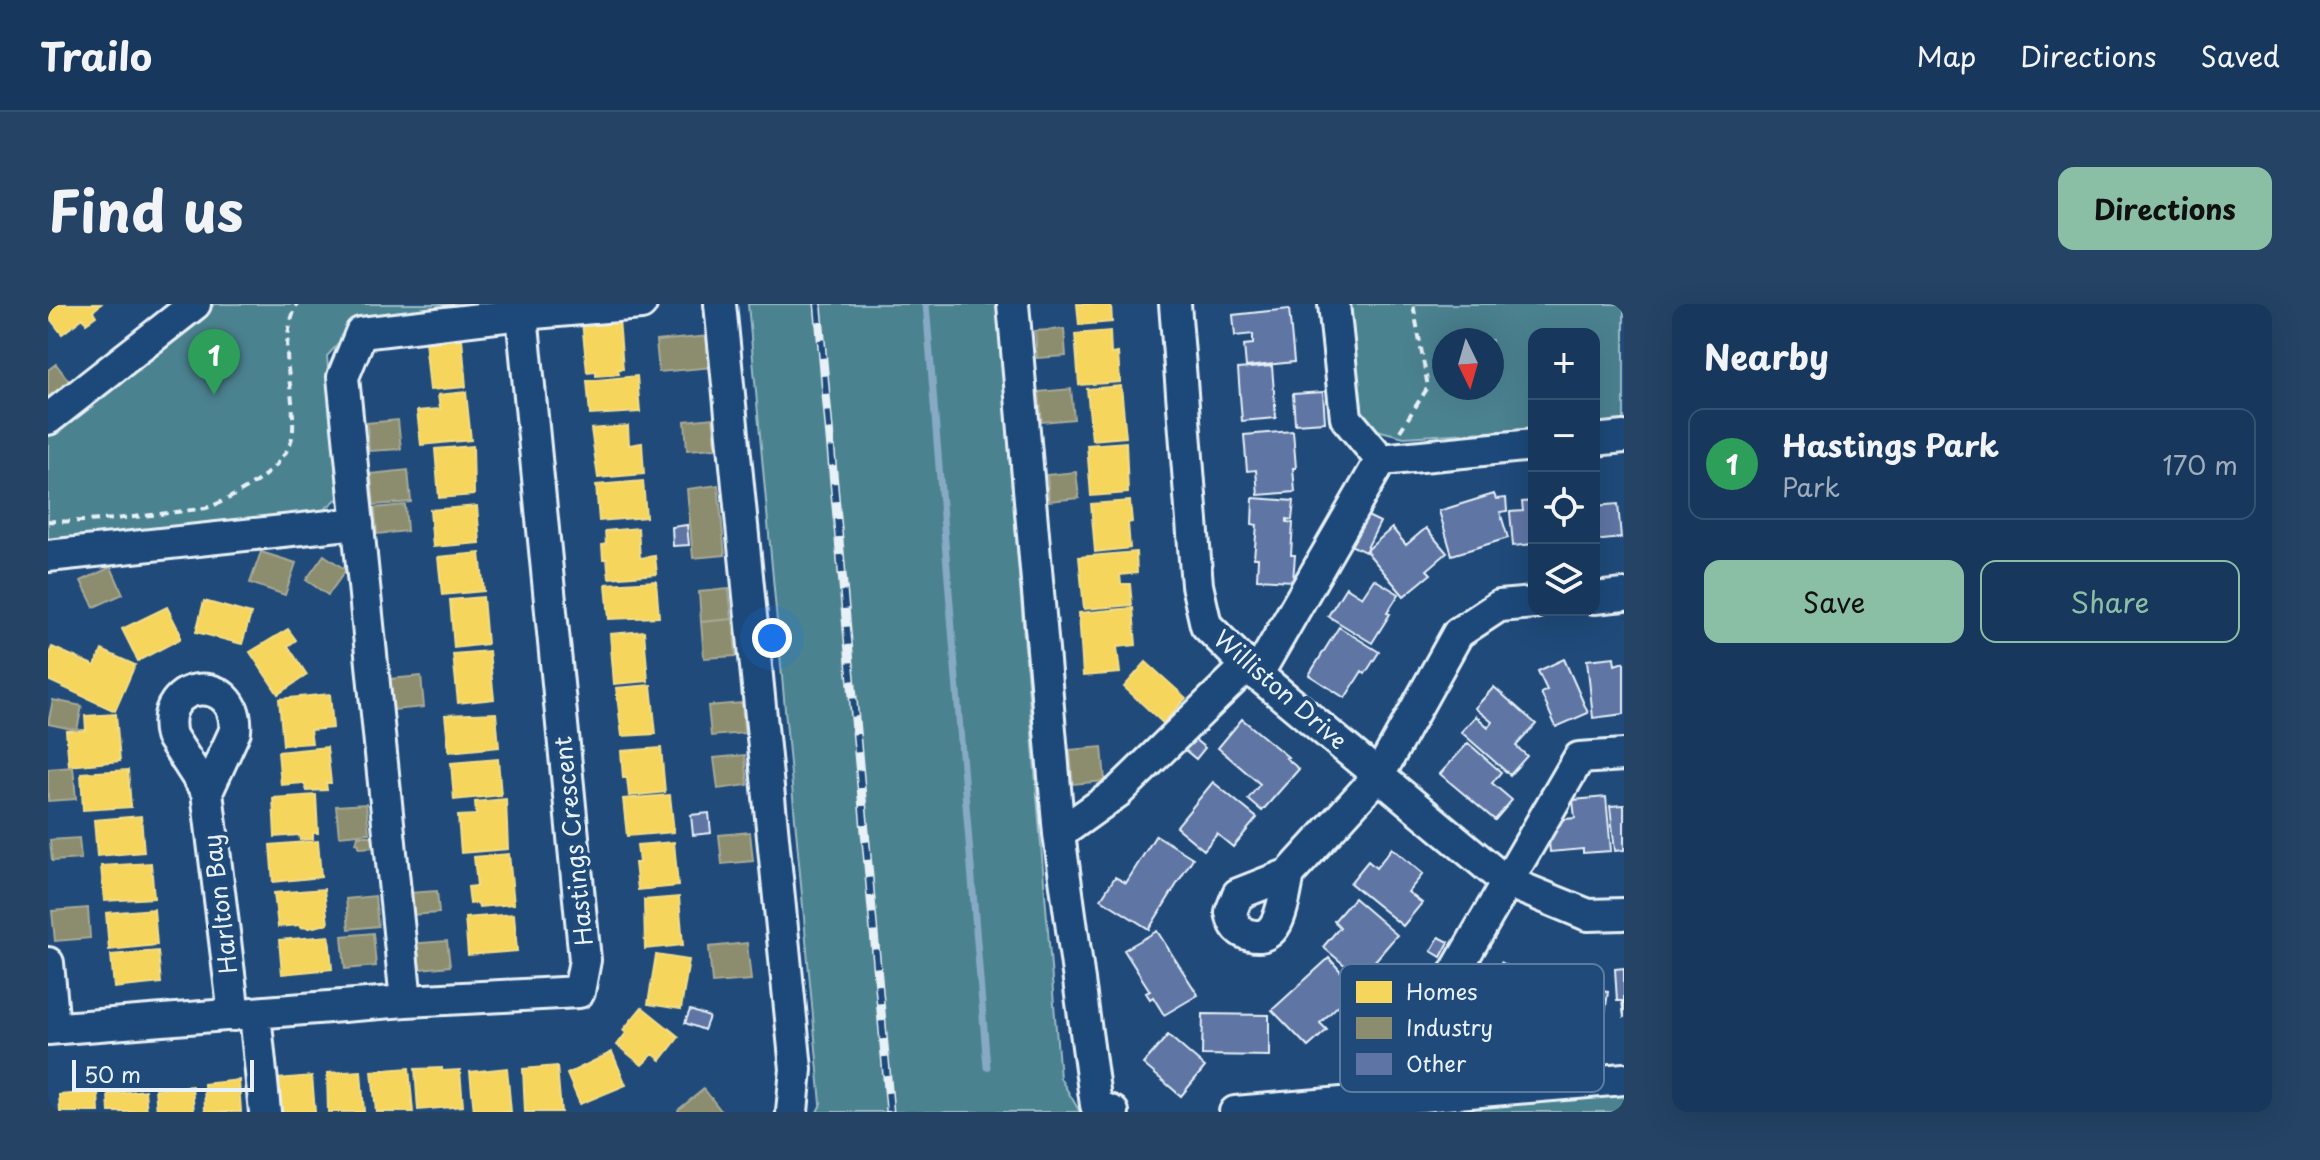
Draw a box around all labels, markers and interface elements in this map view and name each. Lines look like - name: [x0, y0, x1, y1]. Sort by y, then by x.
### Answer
- text: Trailo: [40, 27, 152, 84]
- text: Map: [1917, 34, 1976, 77]
- text: Directions: [2020, 34, 2157, 77]
- text: Saved: [2201, 34, 2280, 77]
- text: Find us: [48, 166, 244, 251]
- button: Directions: [2058, 167, 2272, 250]
- north arrow: [1432, 328, 1504, 400]
- map controls: [1528, 328, 1600, 616]
- button: +: [1528, 328, 1600, 400]
- pin: 1: [188, 329, 240, 395]
- text: Nearby: [1704, 330, 1829, 382]
- button: −: [1528, 400, 1600, 472]
- text: Hastings Park: [1782, 422, 1999, 467]
- text: 1: [1726, 445, 1738, 484]
- text: 170 m: [2163, 445, 2238, 484]
- text: Park: [1782, 467, 1840, 506]
- button: locate: [1528, 472, 1600, 544]
- button: layers: [1528, 544, 1600, 616]
- button: Save: [1704, 560, 1964, 643]
- button: Share: [1980, 560, 2240, 643]
- your location: [752, 618, 792, 658]
- street label: Williston Drive: [1206, 620, 1356, 757]
- street label: Hastings Crescent: [543, 735, 601, 948]
- street label: Harlton Bay: [193, 832, 245, 976]
- legend: [1340, 964, 1604, 1092]
- text: Homes: [1406, 974, 1477, 1007]
- text: Industry: [1406, 1010, 1493, 1043]
- text: Other: [1406, 1046, 1467, 1079]
- scale bar: [72, 1056, 254, 1092]
- text: 50 m: [84, 1057, 141, 1090]

